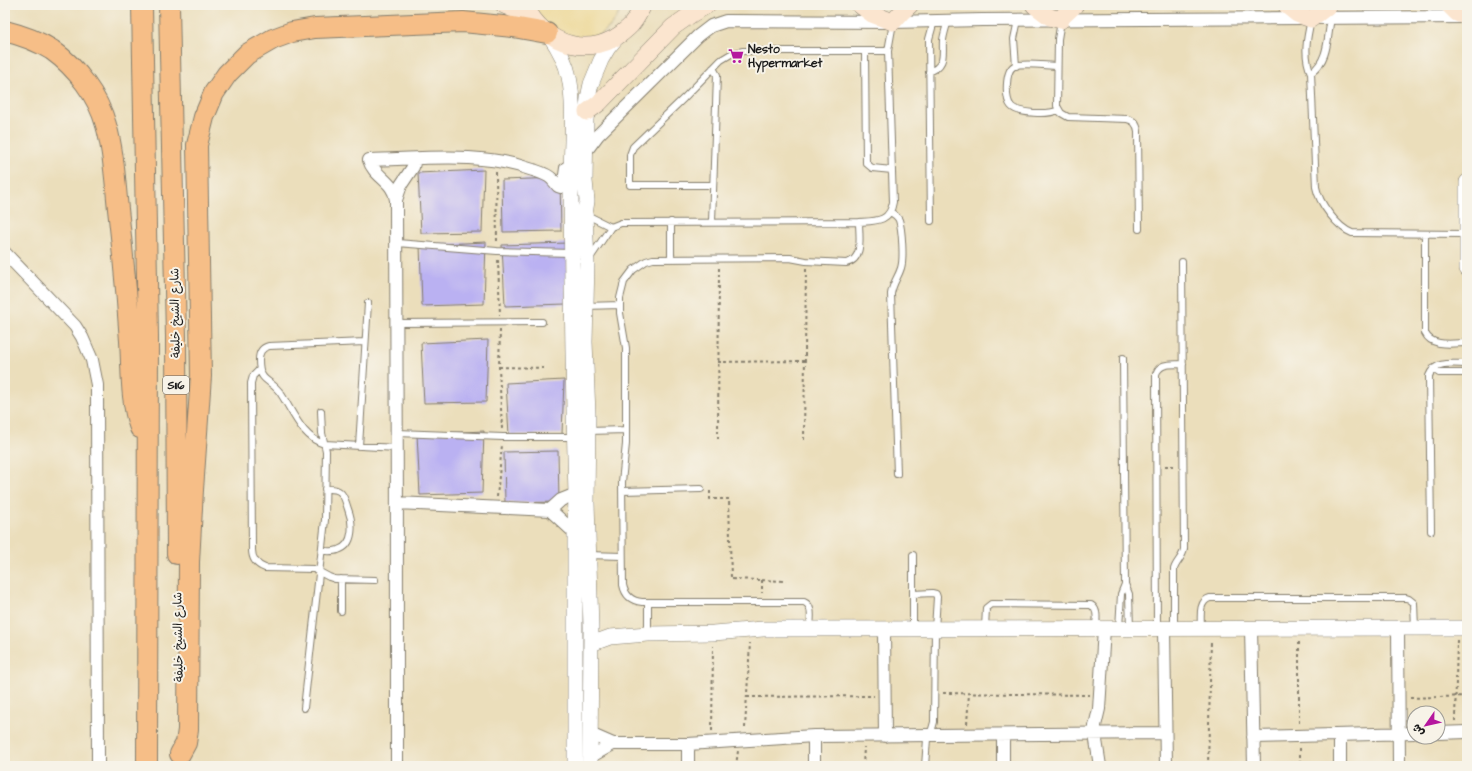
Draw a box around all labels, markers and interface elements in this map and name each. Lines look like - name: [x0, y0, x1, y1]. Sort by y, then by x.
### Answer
- place label: Nesto Hypermarket: [748, 41, 823, 73]
- supermarket icon: Nesto Hypermarket: [727, 47, 745, 65]
- street label: شارع الشيخ خليفة: [166, 268, 185, 358]
- road number: S116: [163, 376, 189, 394]
- street label: شارع الشيخ خليفة: [169, 592, 188, 682]
- north arrow: [1406, 705, 1446, 745]
- text: ش: [1409, 721, 1428, 740]

